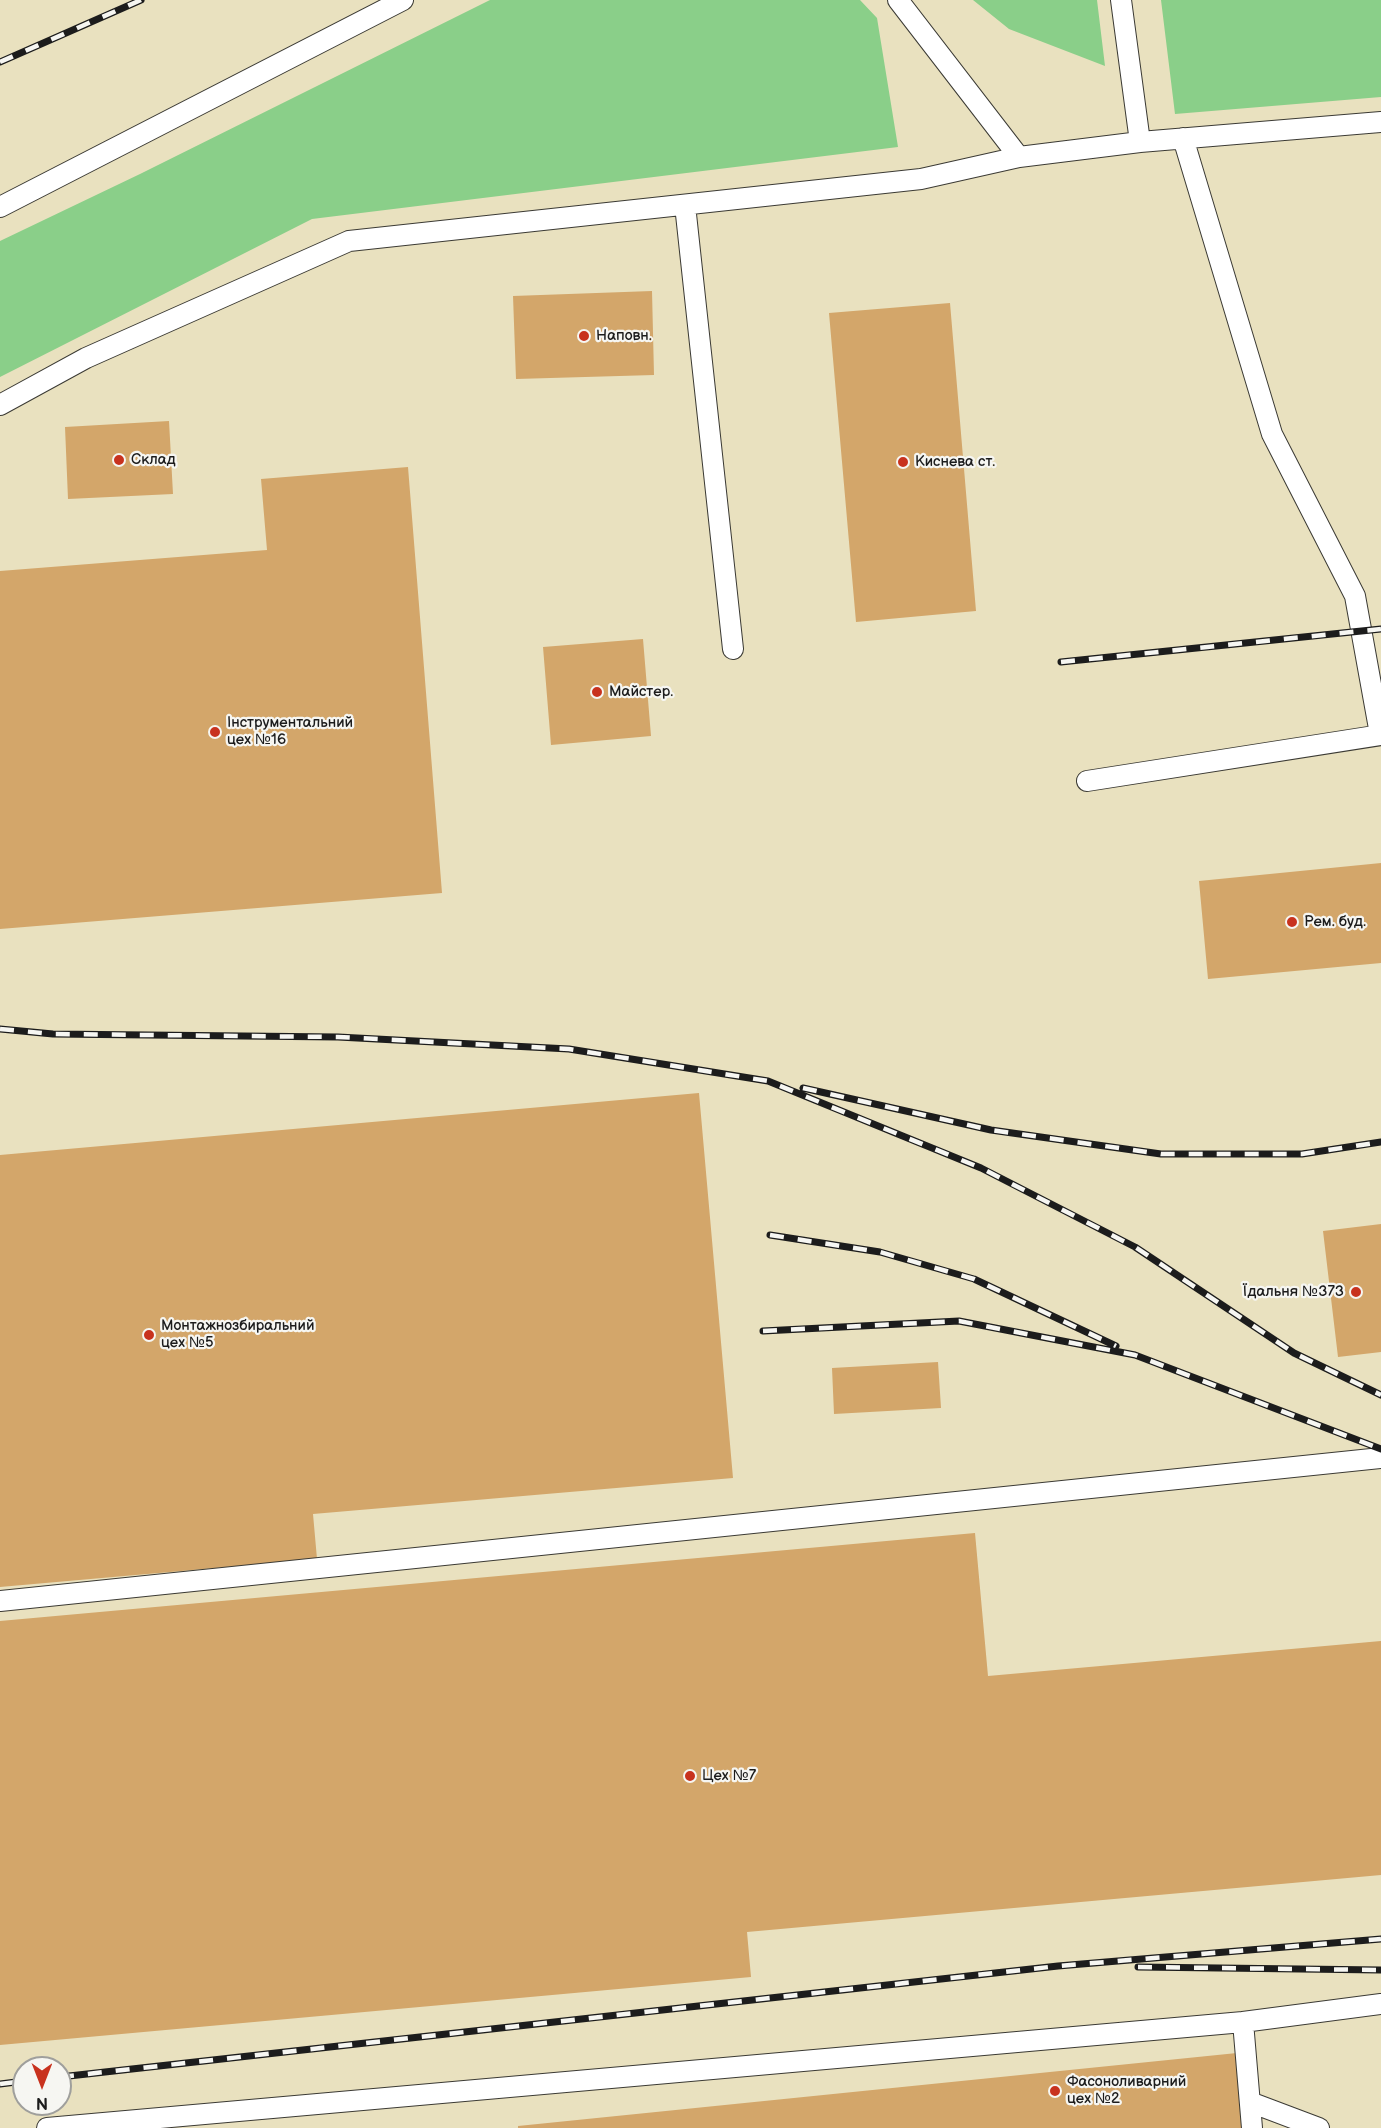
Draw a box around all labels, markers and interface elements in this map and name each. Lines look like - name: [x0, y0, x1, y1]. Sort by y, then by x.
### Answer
- place label: Наповн.: [596, 327, 652, 345]
- marker: Наповн.: [577, 329, 591, 343]
- place label: Склад: [131, 451, 176, 469]
- marker: Склад: [112, 453, 126, 467]
- place label: Киснева ст.: [915, 453, 995, 471]
- marker: Киснева ст.: [896, 455, 910, 469]
- place label: Майстер.: [609, 683, 673, 701]
- marker: Майстер.: [590, 685, 604, 699]
- place label: Інструментальний цех №16: [227, 714, 353, 749]
- marker: Інструментальний цех №16: [208, 725, 222, 739]
- place label: Рем. буд.: [1304, 913, 1366, 931]
- marker: Рем. буд.: [1285, 915, 1299, 929]
- place label: Їдальня №373: [1243, 1283, 1344, 1301]
- marker: Їдальня №373: [1349, 1285, 1363, 1299]
- place label: Монтажнозбиральний цех №5: [161, 1317, 315, 1352]
- marker: Монтажнозбиральний цех №5: [142, 1328, 156, 1342]
- place label: Цех №7: [702, 1767, 756, 1785]
- marker: Цех №7: [683, 1769, 697, 1783]
- north arrow: [12, 2056, 72, 2116]
- place label: Фасоноливарний цех №2: [1067, 2073, 1186, 2108]
- marker: Фасоноливарний цех №2: [1048, 2084, 1062, 2098]
- text: N: [36, 2093, 48, 2112]

